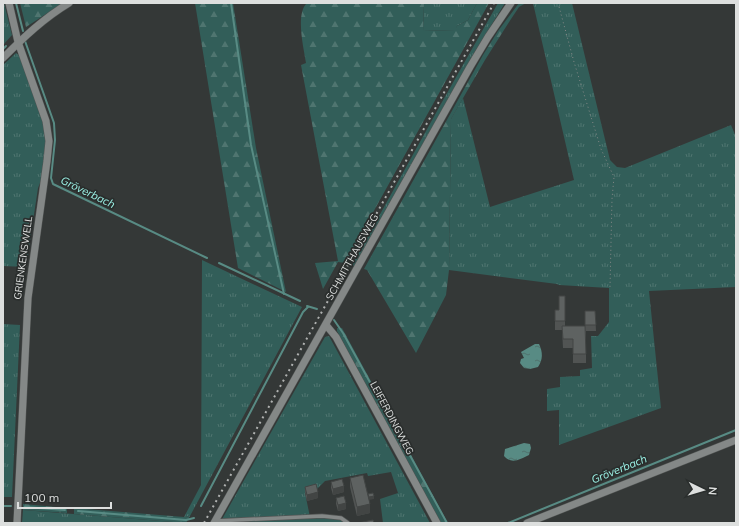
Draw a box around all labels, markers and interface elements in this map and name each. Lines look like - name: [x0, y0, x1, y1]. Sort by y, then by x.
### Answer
- water label: Gröverbach: [58, 173, 118, 211]
- street label: SCHMITTHAUSWEG: [323, 212, 381, 302]
- street label: GRIENKENSWELL: [11, 215, 35, 300]
- street label: LEIFERDINGWEG: [367, 379, 417, 457]
- water label: Gröverbach: [589, 451, 649, 487]
- north arrow: [683, 470, 723, 510]
- scale bar: [18, 484, 111, 510]
- text: N: [706, 486, 720, 496]
- text: 100 m: [24, 490, 59, 505]

